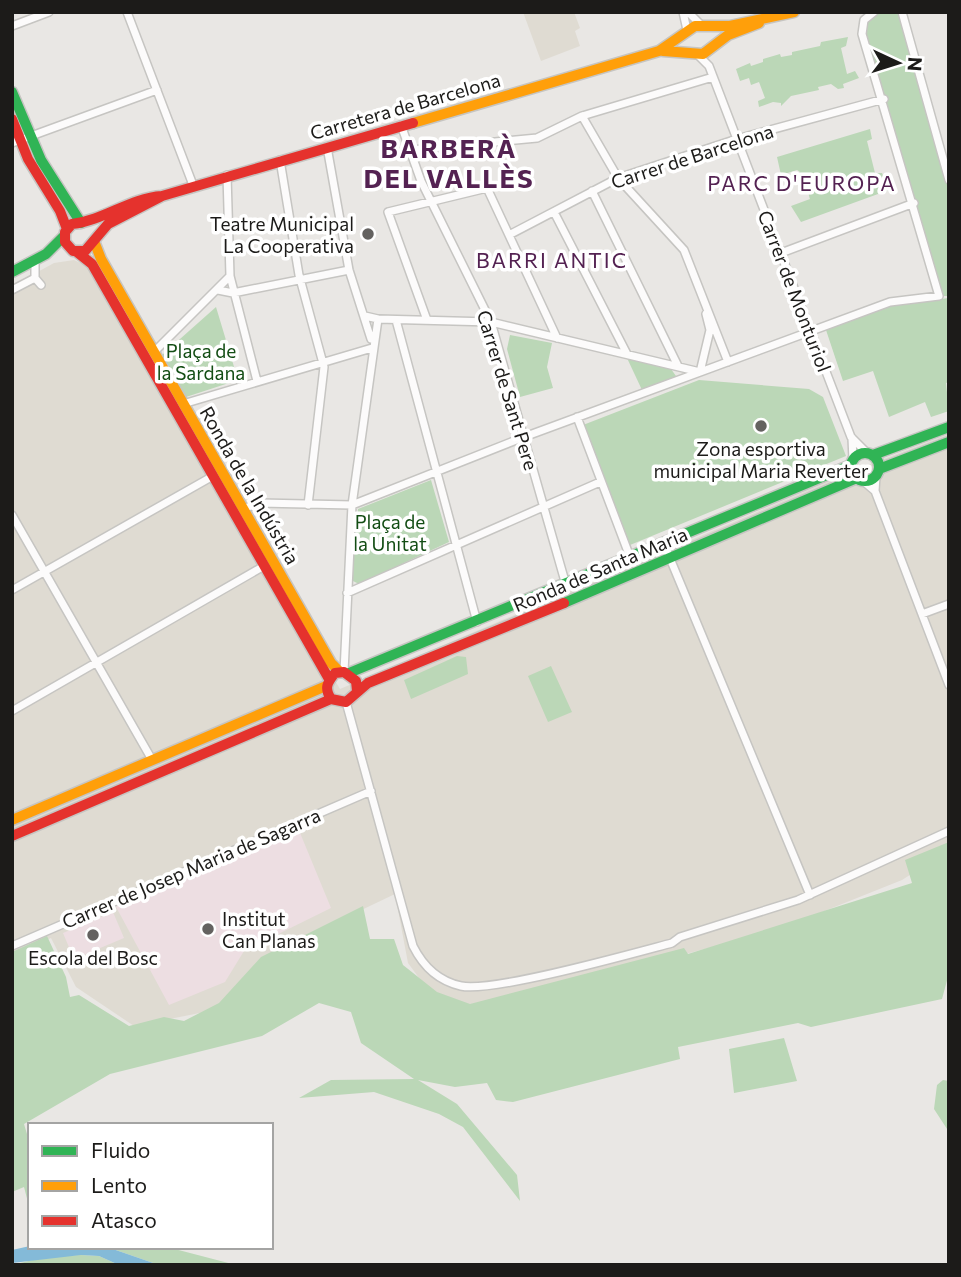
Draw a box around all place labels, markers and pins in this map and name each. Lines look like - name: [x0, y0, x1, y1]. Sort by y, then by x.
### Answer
- place label: Teatre Municipal La Cooperativa: [210, 212, 354, 257]
- marker: Teatre Municipal La Cooperativa: [360, 226, 376, 242]
- marker: Zona esportiva municipal Maria Reverter: [753, 418, 769, 434]
- place label: Zona esportiva municipal Maria Reverter: [653, 437, 869, 482]
- place label: Institut Can Planas: [222, 907, 316, 952]
- marker: Institut Can Planas: [200, 921, 216, 937]
- marker: Escola del Bosc: [85, 927, 101, 943]
- place label: Escola del Bosc: [28, 946, 158, 969]

